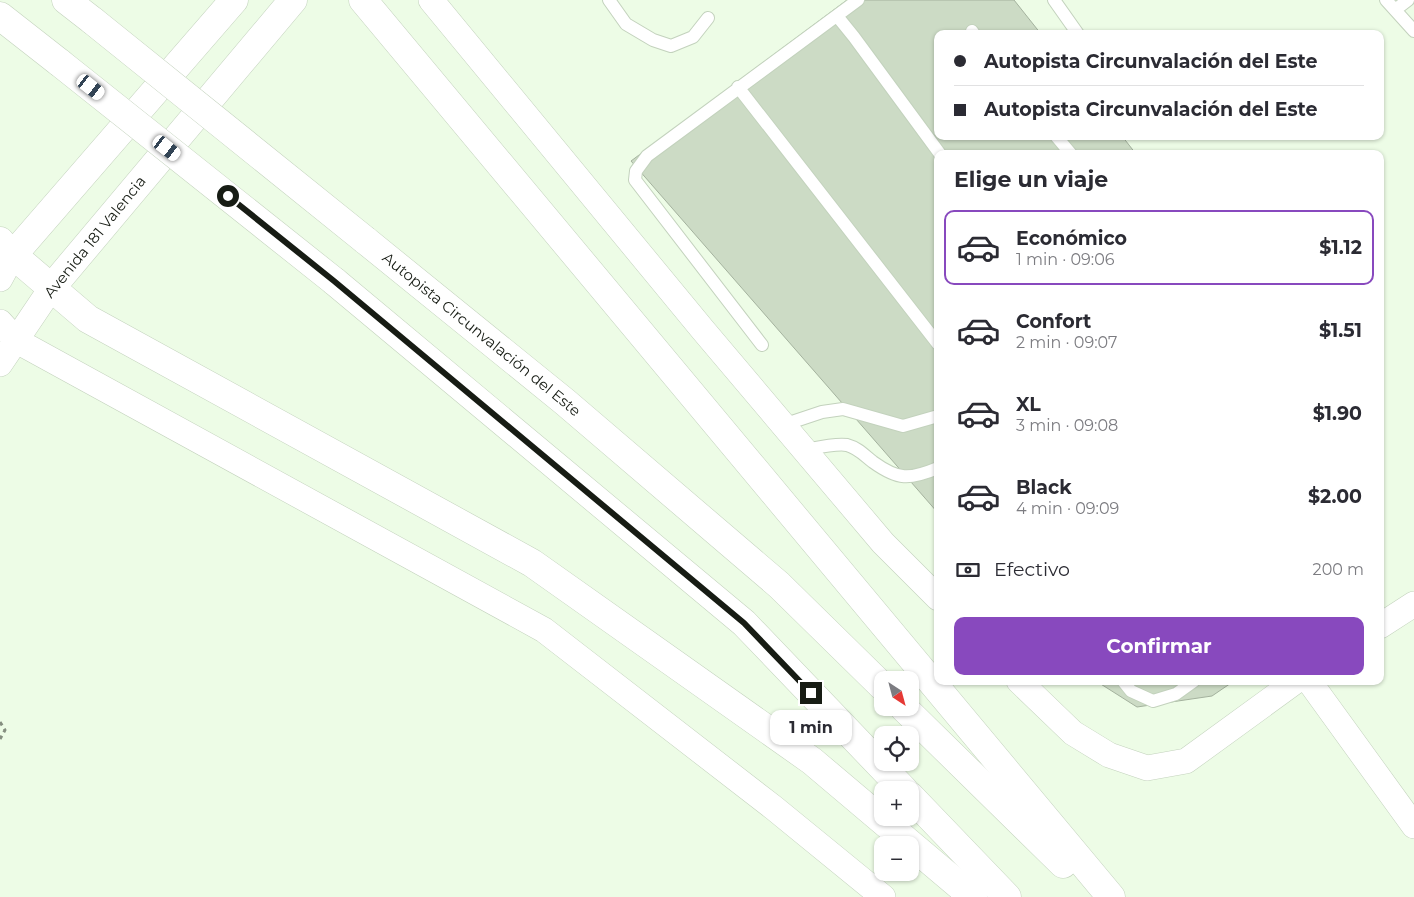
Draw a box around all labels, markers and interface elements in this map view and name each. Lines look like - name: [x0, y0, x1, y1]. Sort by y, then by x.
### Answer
- text: Autopista Circunvalación del Este: [984, 50, 1317, 73]
- car: [74, 72, 107, 102]
- text: Autopista Circunvalación del Este: [984, 98, 1317, 121]
- car: [150, 133, 183, 163]
- text: Elige un viaje: [954, 166, 1108, 193]
- street label: Avenida 181 Valencia: [39, 172, 150, 302]
- route start: [217, 185, 239, 207]
- icon: car: [956, 225, 1001, 270]
- text: Económico: [1016, 227, 1127, 250]
- text: $1.12: [1319, 236, 1362, 259]
- street label: Autopista Circunvalación del Este: [379, 248, 585, 420]
- text: 1 min · 09:06: [1016, 250, 1115, 269]
- icon: car: [956, 308, 1001, 353]
- text: Confort: [1016, 310, 1091, 333]
- text: $1.51: [1319, 319, 1362, 342]
- text: 2 min · 09:07: [1016, 333, 1117, 352]
- icon: car: [956, 391, 1001, 436]
- text: XL: [1016, 393, 1041, 416]
- text: $1.90: [1313, 402, 1362, 425]
- text: 3 min · 09:08: [1016, 416, 1118, 435]
- icon: car: [956, 474, 1001, 519]
- text: Black: [1016, 476, 1072, 499]
- text: $2.00: [1308, 485, 1362, 508]
- text: 4 min · 09:09: [1016, 499, 1119, 518]
- icon: cash: [954, 556, 982, 584]
- text: Efectivo: [994, 558, 1070, 581]
- text: 200 m: [1313, 560, 1364, 579]
- button: Confirmar: [954, 617, 1364, 675]
- north arrow: [874, 671, 919, 716]
- map controls: [874, 671, 919, 881]
- route end: [800, 682, 822, 704]
- callout: 1 min: [770, 710, 852, 746]
- text: 1 min: [789, 718, 833, 737]
- button: locate: [874, 726, 919, 771]
- button: +: [874, 781, 919, 826]
- button: −: [874, 836, 919, 881]

